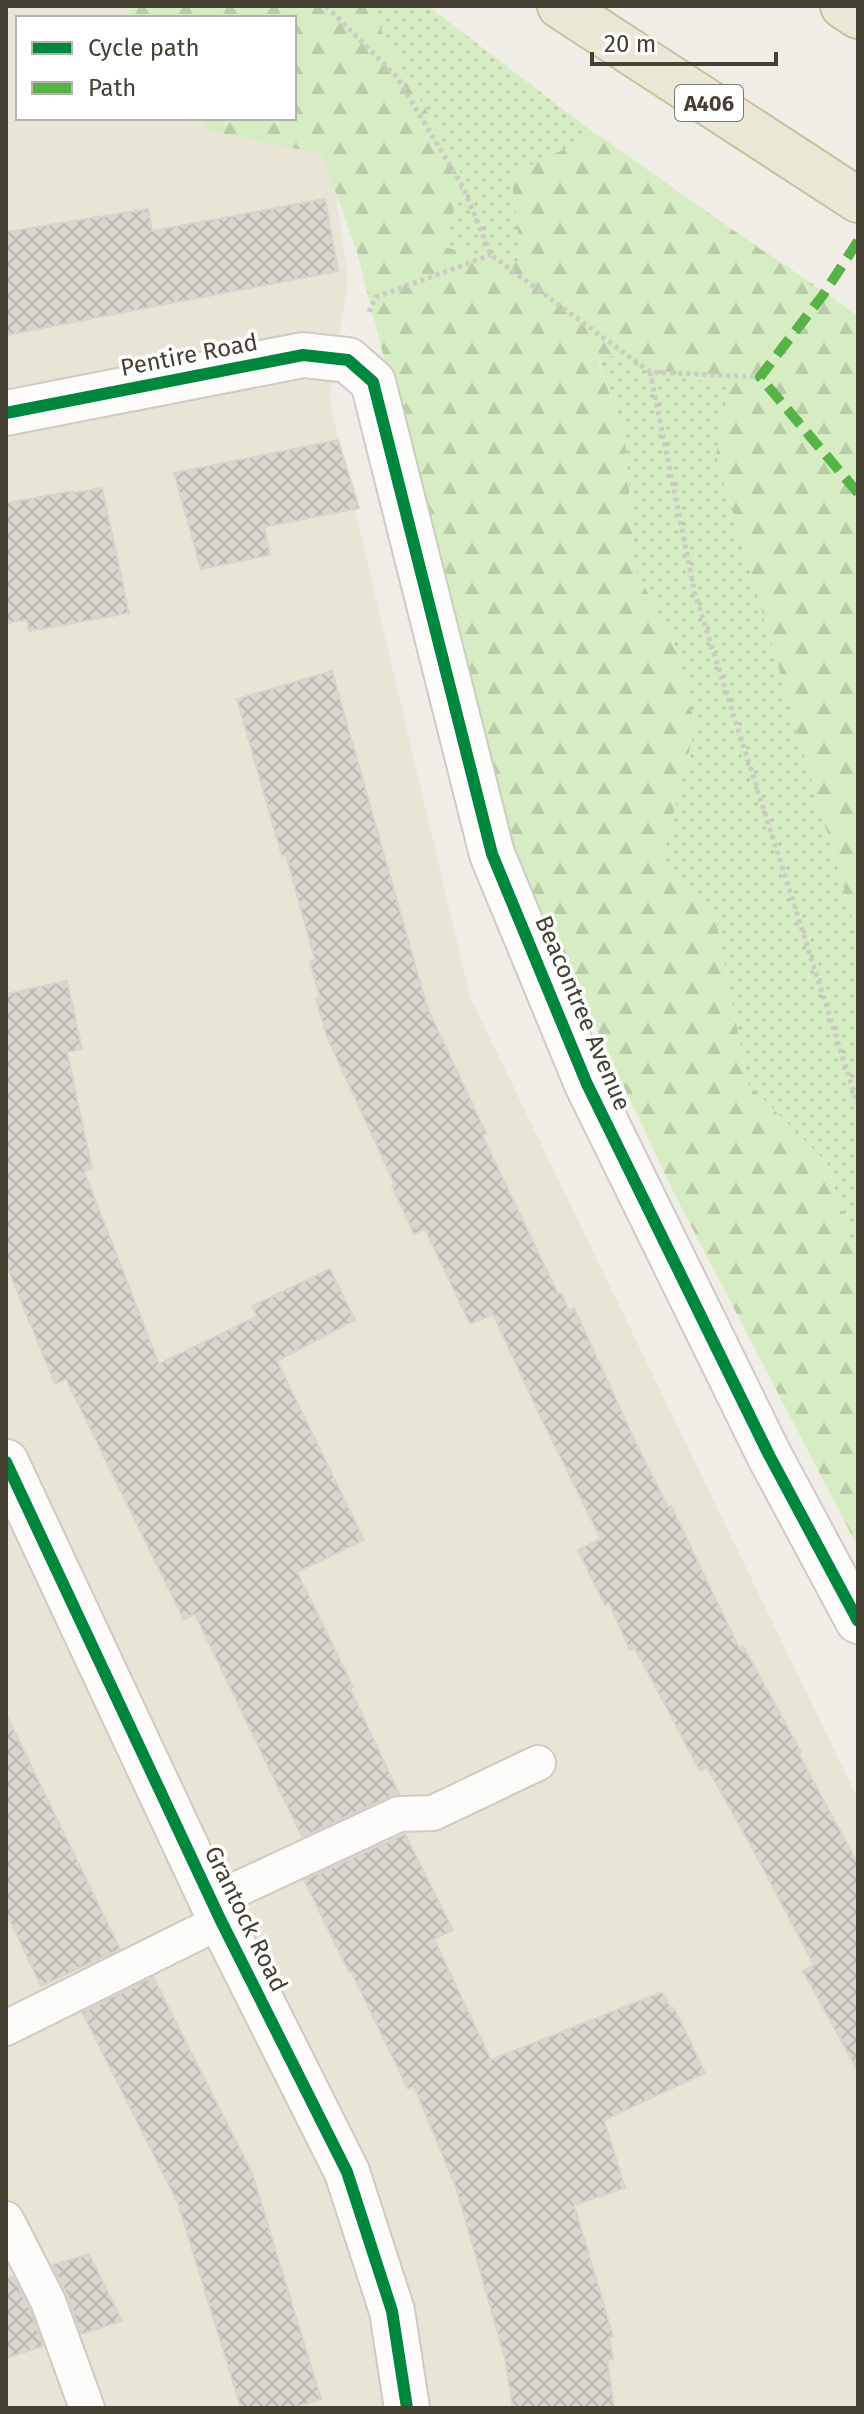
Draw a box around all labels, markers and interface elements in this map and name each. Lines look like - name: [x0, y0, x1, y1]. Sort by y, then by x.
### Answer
- legend: [16, 16, 296, 120]
- scale bar: [592, 16, 776, 66]
- text: 20 m: [604, 30, 656, 58]
- text: Cycle path: [88, 34, 200, 62]
- text: Path: [88, 74, 136, 102]
- road number: A406: [675, 85, 743, 121]
- street label: Pentire Road: [118, 328, 260, 382]
- street label: Beacontree Avenue: [529, 911, 637, 1115]
- street label: Grantock Road: [199, 1842, 293, 1996]

